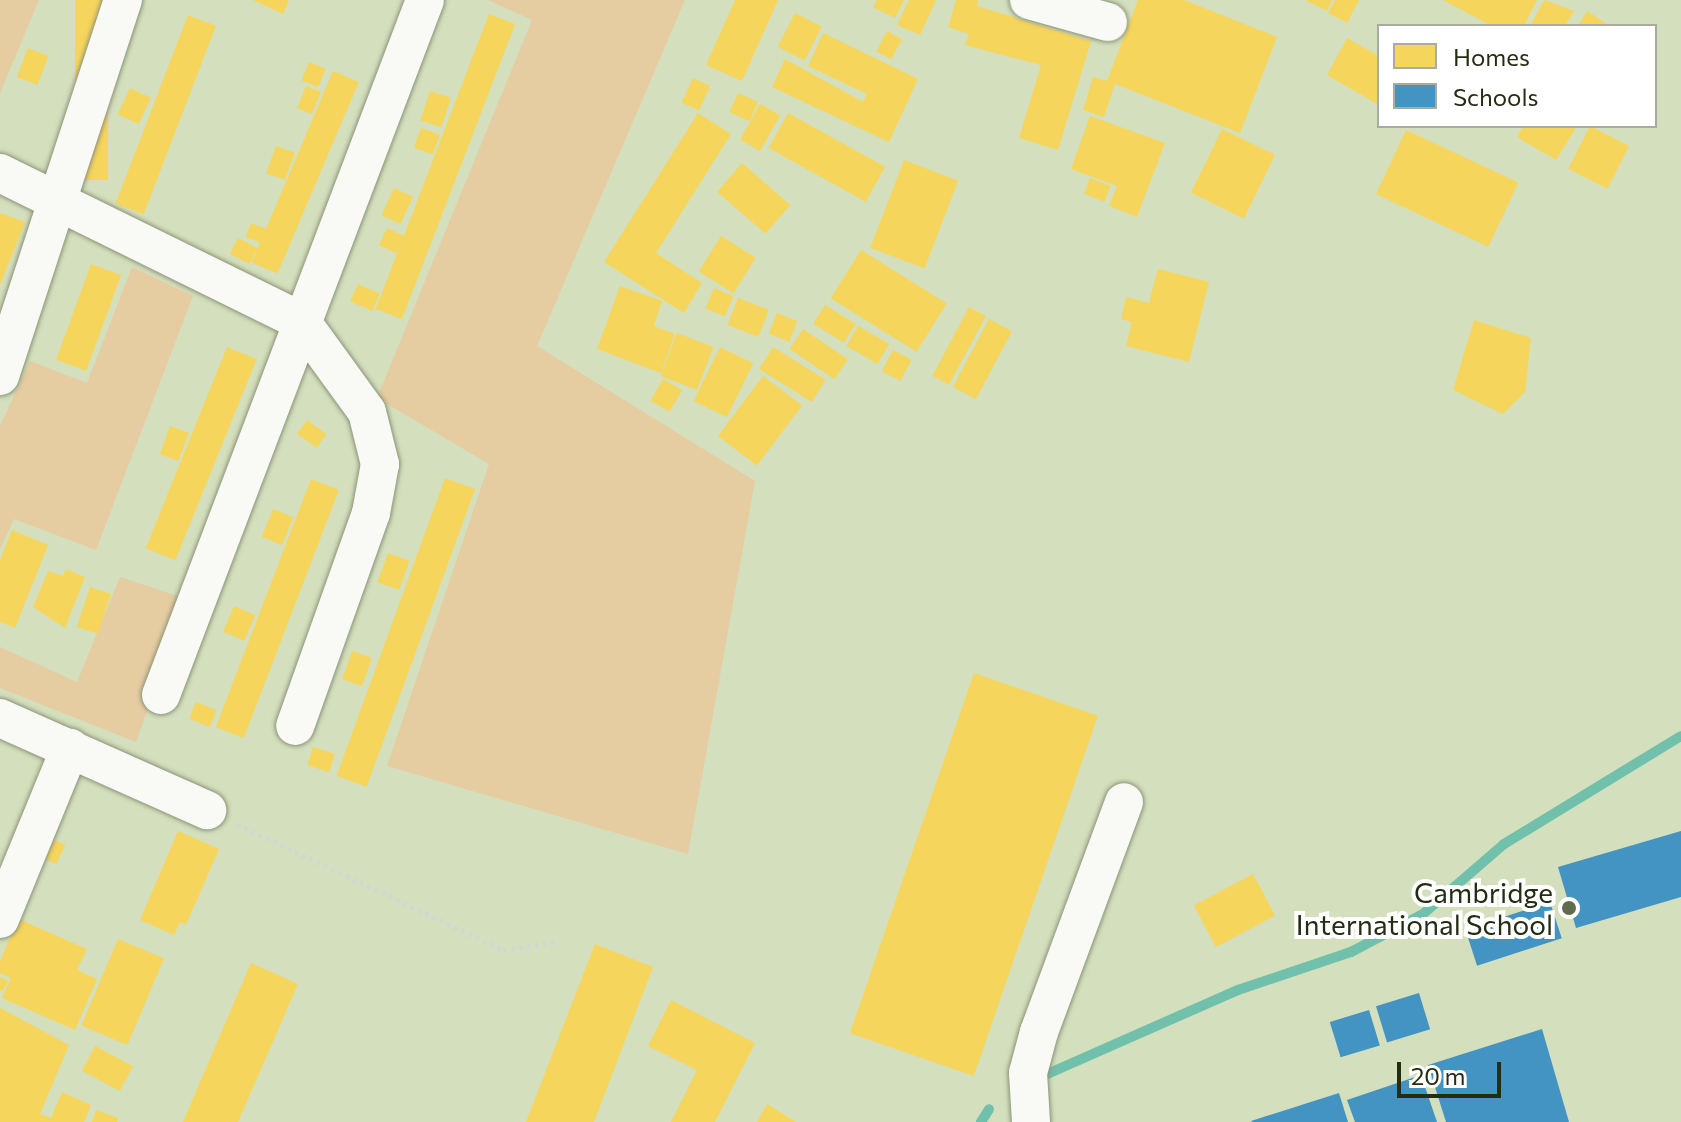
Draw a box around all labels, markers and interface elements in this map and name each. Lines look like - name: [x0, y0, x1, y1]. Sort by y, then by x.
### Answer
- legend: [1377, 24, 1657, 128]
- text: Homes: [1453, 42, 1530, 71]
- text: Schools: [1453, 82, 1538, 111]
- place label: Cambridge International School: [1296, 875, 1553, 941]
- marker: Cambridge International School: [1560, 899, 1578, 917]
- scale bar: [1401, 1046, 1505, 1096]
- text: 20 m: [1411, 1061, 1465, 1090]

